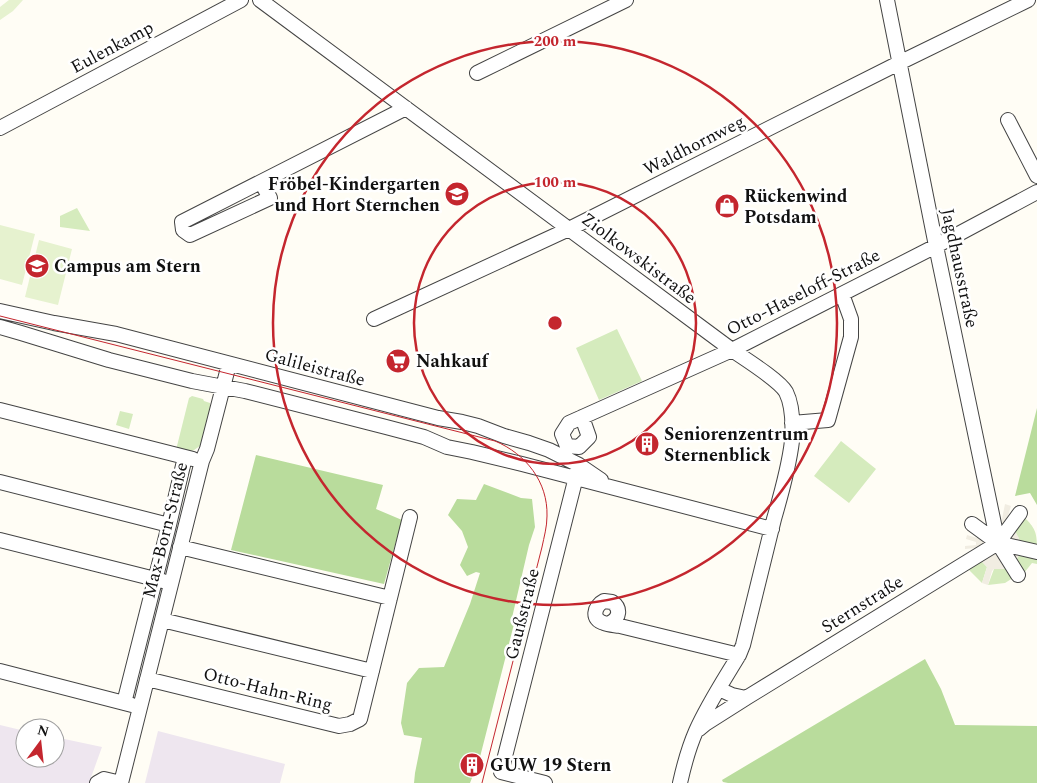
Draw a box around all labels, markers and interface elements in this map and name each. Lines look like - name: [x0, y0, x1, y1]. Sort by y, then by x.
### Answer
- street label: Eulenkamp: [66, 14, 159, 81]
- text: 200 m: [534, 30, 577, 53]
- street label: Waldhornweg: [639, 108, 750, 183]
- place label: Fröbel-Kindergarten und Hort Sternchen: [268, 171, 440, 219]
- text: 100 m: [534, 171, 577, 194]
- school or university icon: Fröbel-Kindergarten und Hort Sternchen: [444, 181, 470, 207]
- place label: Rückenwind Potsdam: [744, 183, 848, 231]
- shop icon: Rückenwind Potsdam: [714, 193, 740, 219]
- street label: Ziolkowskistraße: [575, 206, 702, 311]
- street label: Jagdhausstraße: [934, 206, 985, 330]
- street label: Otto-Haseloff-Straße: [722, 242, 885, 343]
- school or university icon: Campus am Stern: [24, 253, 50, 279]
- place label: Campus am Stern: [54, 253, 201, 280]
- centre of rings: [546, 314, 564, 332]
- street label: Galileistraße: [262, 341, 368, 394]
- supermarket icon: Nahkauf: [385, 348, 411, 374]
- place label: Nahkauf: [416, 348, 490, 375]
- place label: Seniorenzentrum Sternenblick: [664, 421, 809, 469]
- building icon: Seniorenzentrum Sternenblick: [634, 431, 660, 457]
- street label: Max-Born-Straße: [136, 459, 195, 601]
- street label: Gaußstraße: [498, 566, 547, 663]
- street label: Sternstraße: [816, 569, 909, 640]
- street label: Otto-Hahn-Ring: [200, 660, 336, 719]
- north arrow: [15, 718, 65, 768]
- text: N: [35, 719, 51, 743]
- building icon: GUW 19 Stern: [459, 752, 485, 778]
- place label: GUW 19 Stern: [490, 752, 611, 779]

